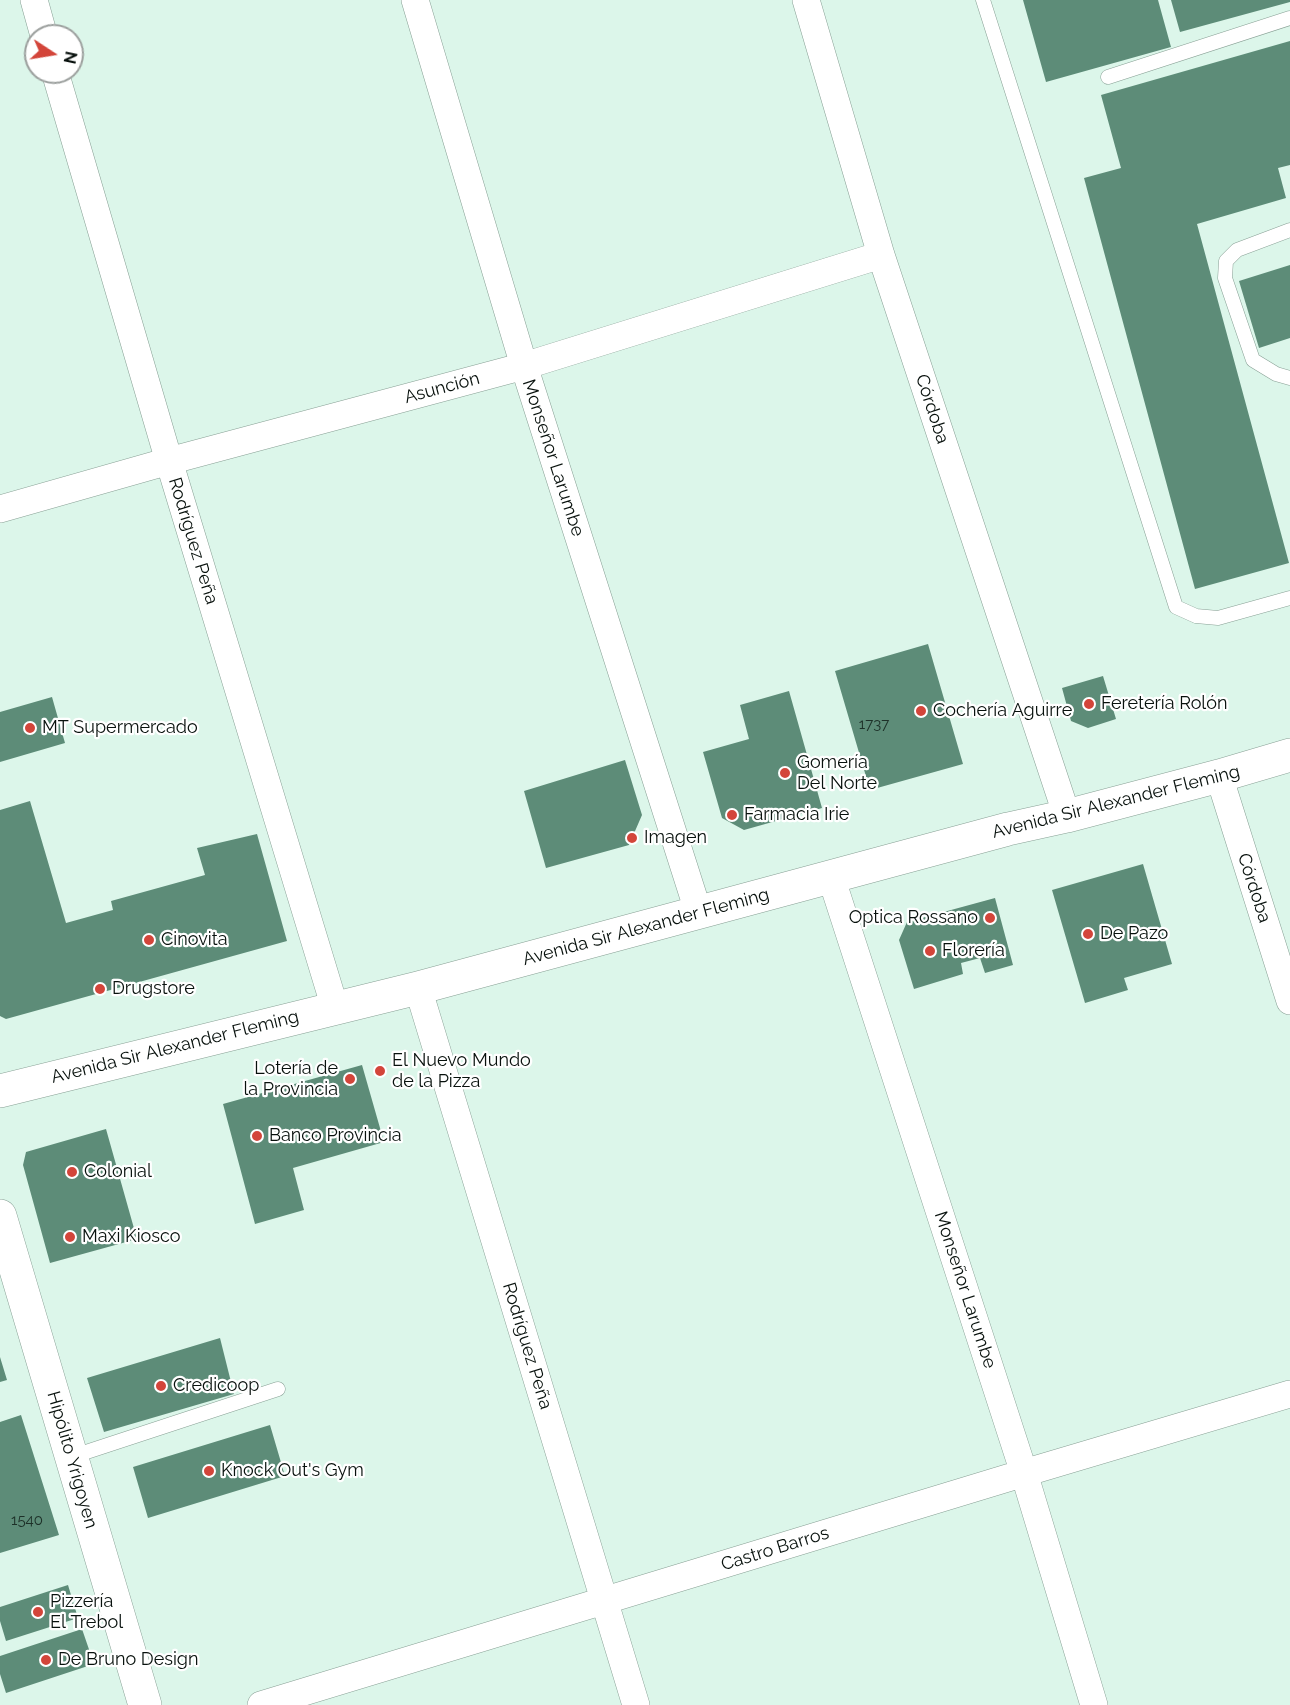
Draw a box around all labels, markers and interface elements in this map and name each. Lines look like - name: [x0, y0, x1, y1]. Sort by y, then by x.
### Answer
- north arrow: [24, 24, 84, 84]
- text: N: [60, 49, 81, 65]
- street label: Asunción: [402, 368, 482, 408]
- street label: Córdoba: [911, 371, 953, 447]
- street label: Monseñor Larumbe: [517, 377, 589, 539]
- street label: Rodríguez Peña: [163, 475, 223, 607]
- place label: Feretería Rolón: [1101, 693, 1227, 715]
- marker: Feretería Rolón: [1082, 697, 1096, 711]
- place label: Cochería Aguirre: [933, 700, 1072, 722]
- marker: Cochería Aguirre: [914, 704, 928, 718]
- house number: 1737: [859, 715, 889, 733]
- place label: MT Supermercado: [42, 717, 198, 739]
- marker: MT Supermercado: [23, 721, 37, 735]
- place label: Gomería Del Norte: [797, 752, 877, 795]
- street label: Avenida Sir Alexander Fleming: [990, 761, 1242, 843]
- marker: Gomería Del Norte: [778, 766, 792, 780]
- place label: Farmacia Irie: [744, 804, 849, 826]
- marker: Farmacia Irie: [725, 808, 739, 822]
- place label: Imagen: [644, 827, 707, 849]
- marker: Imagen: [625, 831, 639, 845]
- street label: Córdoba: [1233, 850, 1275, 926]
- street label: Avenida Sir Alexander Fleming: [520, 884, 772, 970]
- place label: Optica Rossano: [849, 907, 978, 929]
- marker: Optica Rossano: [983, 911, 997, 925]
- place label: De Pazo: [1100, 923, 1168, 945]
- marker: De Pazo: [1081, 927, 1095, 941]
- place label: Cinovita: [161, 929, 228, 951]
- marker: Cinovita: [142, 933, 156, 947]
- place label: Florería: [942, 940, 1005, 962]
- marker: Florería: [923, 944, 937, 958]
- place label: Drugstore: [112, 978, 195, 1000]
- marker: Drugstore: [93, 982, 107, 996]
- street label: Avenida Sir Alexander Fleming: [49, 1006, 301, 1088]
- place label: El Nuevo Mundo de la Pizza: [392, 1050, 531, 1092]
- place label: Lotería de la Provincia: [243, 1058, 338, 1100]
- marker: El Nuevo Mundo de la Pizza: [373, 1064, 387, 1078]
- marker: Lotería de la Provincia: [343, 1072, 357, 1086]
- place label: Banco Provincia: [269, 1125, 402, 1147]
- marker: Banco Provincia: [250, 1129, 264, 1143]
- place label: Colonial: [84, 1161, 152, 1183]
- marker: Colonial: [65, 1165, 79, 1179]
- street label: Monseñor Larumbe: [929, 1209, 1001, 1371]
- place label: Maxi Kiosco: [82, 1226, 180, 1248]
- marker: Maxi Kiosco: [63, 1230, 77, 1244]
- street label: Rodríguez Peña: [497, 1280, 557, 1412]
- place label: Credicoop: [173, 1375, 259, 1397]
- marker: Credicoop: [154, 1379, 168, 1393]
- street label: Hipólito Yrigoyen: [42, 1389, 102, 1531]
- place label: Knock Out's Gym: [221, 1460, 364, 1482]
- marker: Knock Out's Gym: [202, 1464, 216, 1478]
- house number: 1540: [11, 1511, 43, 1529]
- street label: Castro Barros: [718, 1522, 832, 1576]
- place label: Pizzería El Trebol: [50, 1591, 123, 1634]
- marker: Pizzería El Trebol: [31, 1605, 45, 1619]
- place label: De Bruno Design: [58, 1649, 198, 1671]
- marker: De Bruno Design: [39, 1653, 53, 1667]

